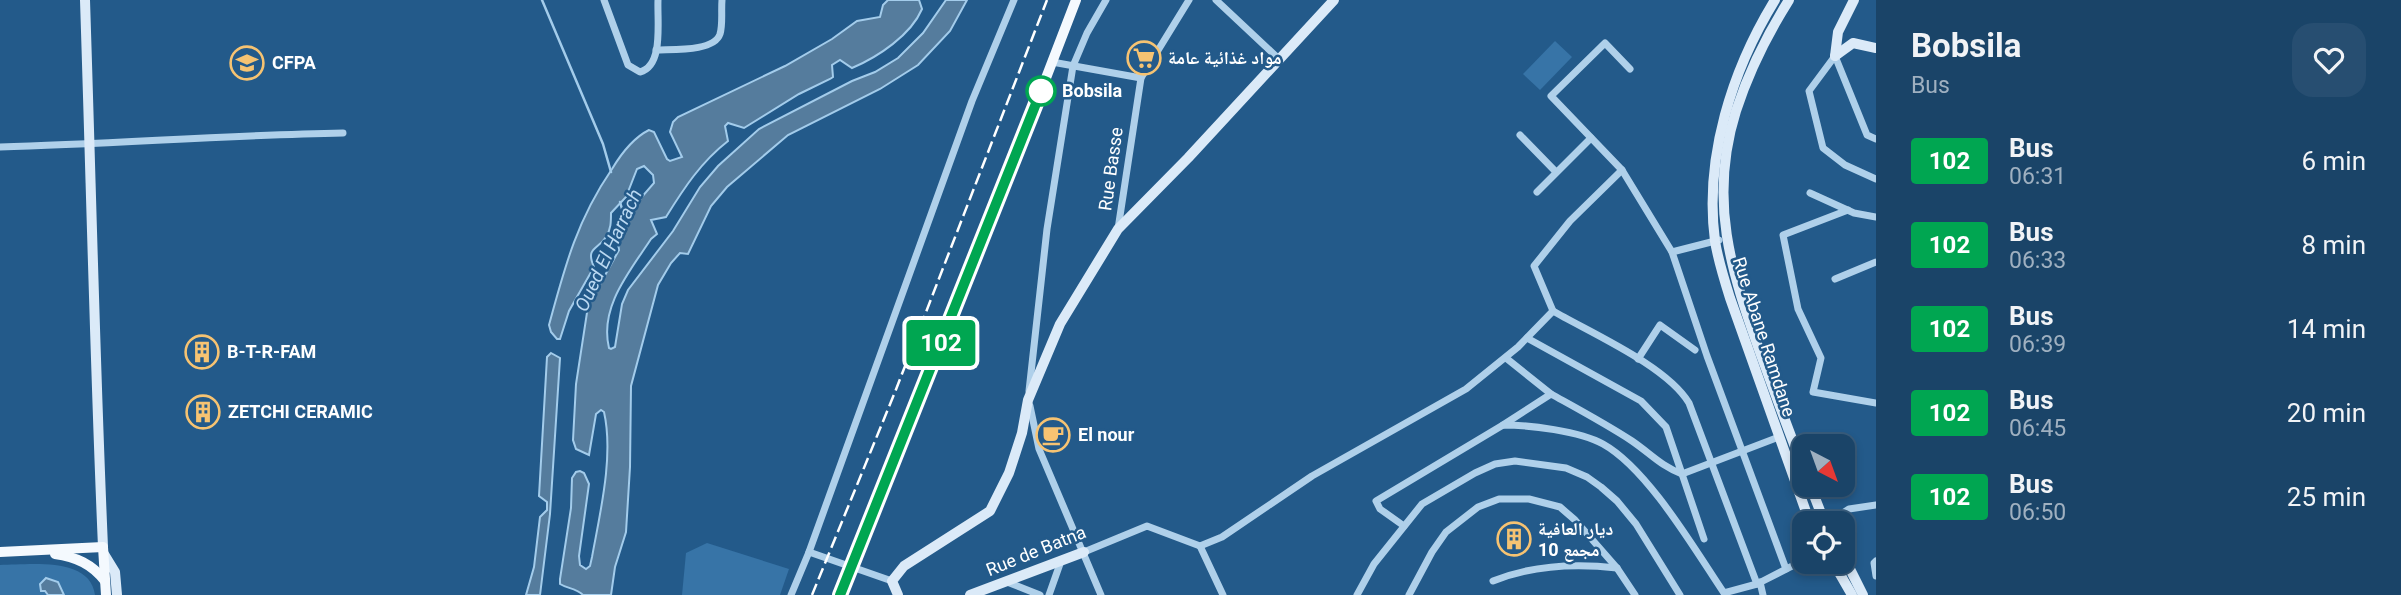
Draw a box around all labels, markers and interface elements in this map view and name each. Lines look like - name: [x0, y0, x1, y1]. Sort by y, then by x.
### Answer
- button: heart: [2292, 23, 2366, 97]
- text: Bobsila: [1911, 26, 2021, 65]
- supermarket icon: مواد غذائية عامة: [1125, 39, 1163, 77]
- school or university icon: CFPA: [228, 44, 266, 82]
- place label: مواد غذائية عامة: [1168, 47, 1282, 68]
- place label: CFPA: [272, 52, 317, 73]
- text: Bus: [1911, 72, 1950, 99]
- marker: Bobsila: [1026, 76, 1056, 106]
- place label: Bobsila: [1062, 80, 1123, 101]
- street label: Rue Basse: [1094, 126, 1127, 212]
- text: Bus: [2009, 133, 2054, 163]
- text: 6 min: [2301, 146, 2366, 176]
- text: 102: [1929, 147, 1970, 175]
- text: 06:31: [2009, 163, 2066, 190]
- water label: Oued El Harrach: [570, 185, 647, 315]
- text: Bus: [2009, 217, 2054, 247]
- text: 8 min: [2301, 230, 2366, 260]
- text: 102: [1929, 231, 1970, 259]
- text: 06:33: [2009, 247, 2066, 274]
- street label: Rue Abane Ramdane: [1729, 254, 1800, 419]
- text: Bus: [2009, 301, 2054, 331]
- text: 14 min: [2287, 314, 2366, 344]
- text: 102: [1929, 315, 1970, 343]
- line badge: 102: [901, 320, 981, 366]
- text: 102: [920, 329, 962, 357]
- text: 06:39: [2009, 331, 2066, 358]
- building icon: B-T-R-FAM: [183, 333, 221, 371]
- place label: B-T-R-FAM: [227, 341, 316, 362]
- text: Bus: [2009, 385, 2054, 415]
- building icon: ZETCHI CERAMIC: [184, 393, 222, 431]
- text: 20 min: [2287, 398, 2366, 428]
- text: 102: [1929, 399, 1970, 427]
- place label: ZETCHI CERAMIC: [228, 401, 373, 422]
- text: 06:45: [2009, 415, 2066, 442]
- cafe icon: El nour: [1034, 416, 1072, 454]
- place label: El nour: [1078, 424, 1135, 445]
- north arrow: [1792, 434, 1855, 497]
- map controls: [1792, 434, 1855, 574]
- text: Bus: [2009, 469, 2054, 499]
- text: 25 min: [2287, 482, 2366, 512]
- text: 102: [1929, 483, 1970, 511]
- text: 06:50: [2009, 499, 2066, 526]
- button: locate: [1792, 511, 1855, 574]
- place label: ديار العافية مجمع 10: [1538, 518, 1613, 562]
- building icon: ديار العافية مجمع 10: [1495, 520, 1533, 558]
- street label: Rue de Batna: [983, 521, 1089, 580]

